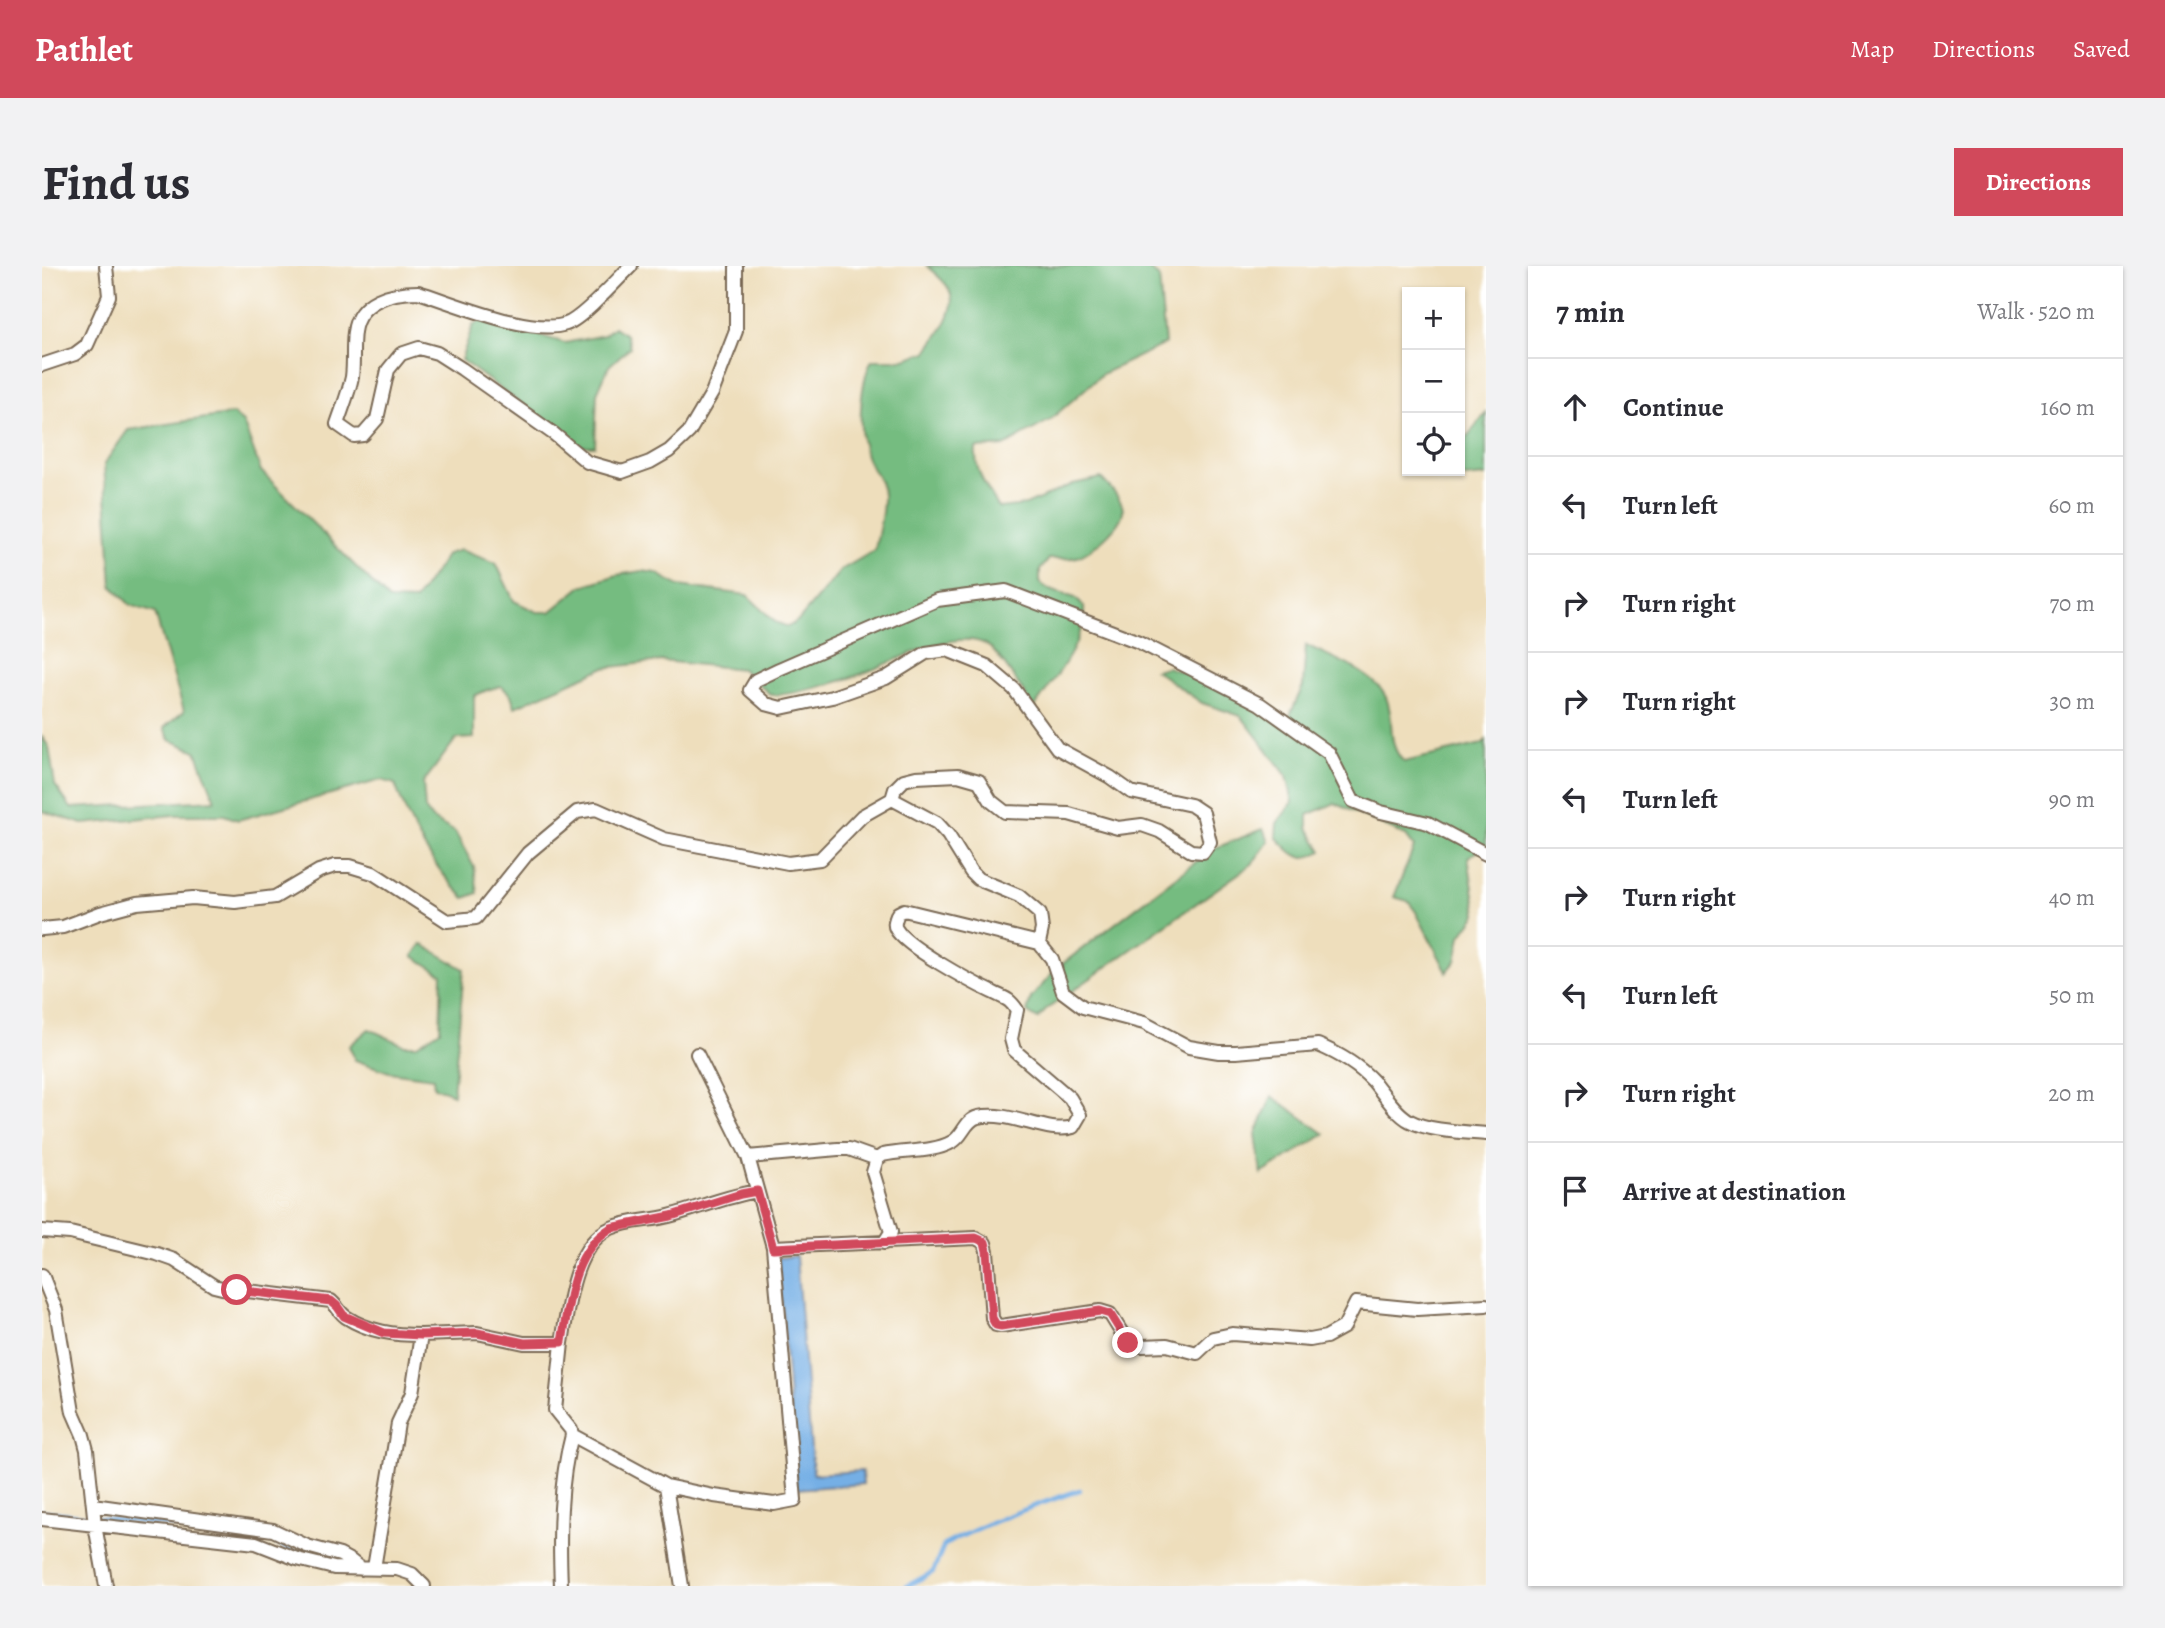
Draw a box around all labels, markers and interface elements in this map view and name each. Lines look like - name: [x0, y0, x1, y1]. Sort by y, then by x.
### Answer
- text: Pathlet: [35, 27, 133, 72]
- text: Map: [1850, 33, 1894, 65]
- text: Directions: [1932, 33, 2035, 65]
- text: Saved: [2073, 33, 2130, 65]
- button: Directions: [1954, 148, 2123, 216]
- text: Find us: [42, 149, 190, 216]
- map controls: [1402, 287, 1465, 476]
- button: +: [1402, 287, 1465, 350]
- text: 7 min: [1556, 292, 1625, 332]
- text: Walk · 520 m: [1977, 296, 2095, 327]
- button: −: [1402, 350, 1465, 413]
- icon: ahead: [1556, 388, 1594, 426]
- text: Continue: [1623, 390, 1724, 425]
- text: 160 m: [2041, 392, 2095, 423]
- button: locate: [1402, 413, 1465, 476]
- icon: left: [1556, 486, 1594, 524]
- text: Turn left: [1623, 488, 1718, 523]
- text: 60 m: [2048, 490, 2095, 521]
- icon: right: [1556, 584, 1594, 622]
- text: Turn right: [1623, 586, 1736, 621]
- text: 70 m: [2049, 588, 2095, 619]
- icon: right: [1556, 682, 1594, 720]
- text: Turn right: [1623, 684, 1736, 719]
- text: 30 m: [2049, 686, 2095, 717]
- icon: left: [1556, 780, 1594, 818]
- text: Turn left: [1623, 782, 1718, 817]
- text: 90 m: [2049, 784, 2095, 815]
- icon: right: [1556, 878, 1594, 916]
- text: Turn right: [1623, 880, 1736, 915]
- text: 40 m: [2049, 882, 2095, 913]
- icon: left: [1556, 976, 1594, 1014]
- text: Turn left: [1623, 978, 1718, 1013]
- text: 50 m: [2049, 980, 2095, 1011]
- icon: right: [1556, 1074, 1594, 1112]
- text: Turn right: [1623, 1076, 1736, 1111]
- text: 20 m: [2048, 1078, 2095, 1109]
- icon: arrive: [1556, 1172, 1594, 1210]
- text: Arrive at destination: [1623, 1174, 1846, 1209]
- route start: [221, 1274, 252, 1305]
- route end: [1112, 1327, 1143, 1358]

